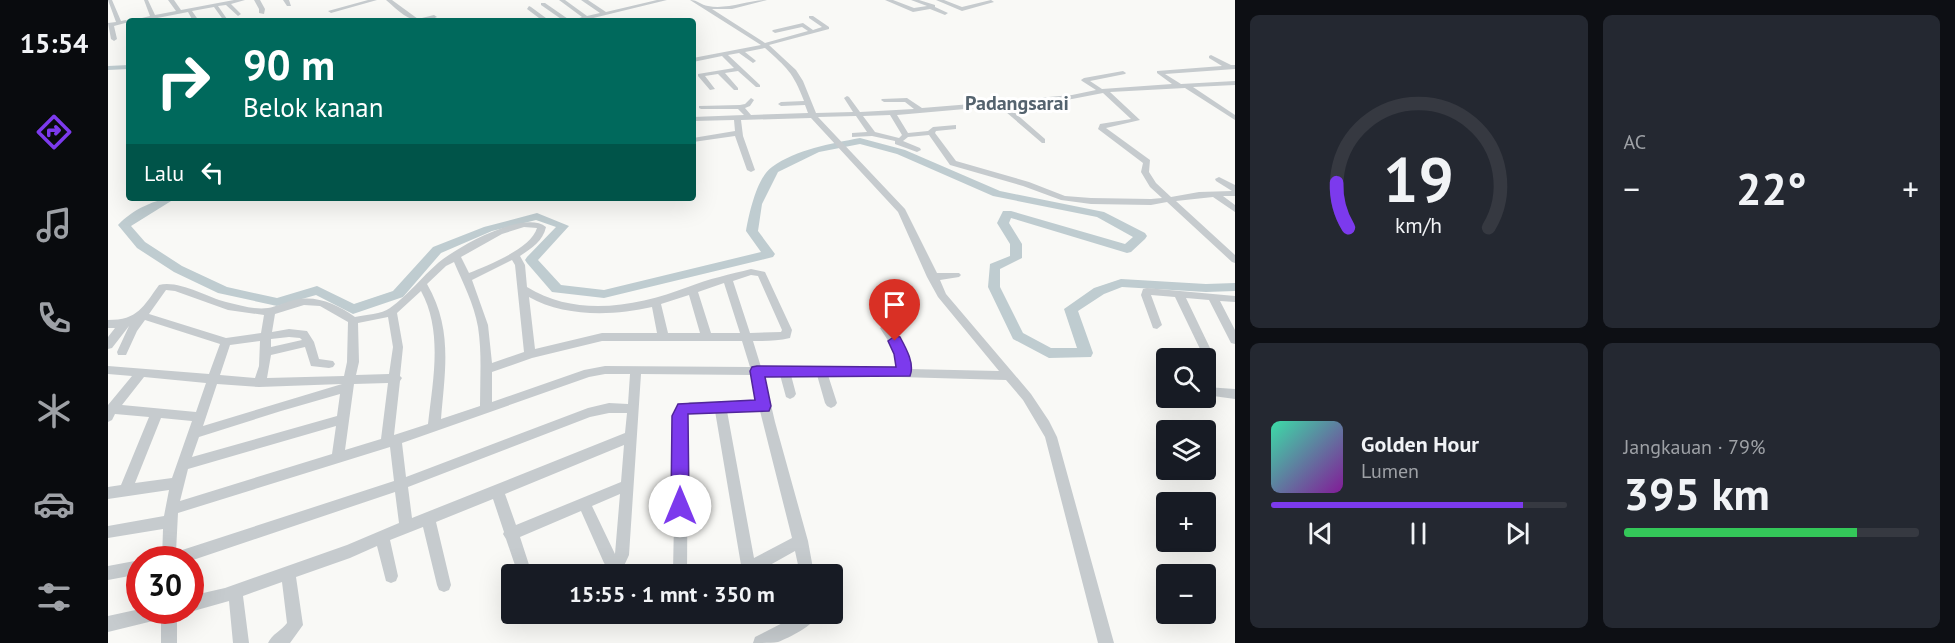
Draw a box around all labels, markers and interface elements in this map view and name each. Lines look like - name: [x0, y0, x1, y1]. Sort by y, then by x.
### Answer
- text: 15:54: [20, 26, 88, 60]
- text: 90 m: [243, 37, 335, 92]
- icon: right: [144, 42, 222, 120]
- text: Belok kanan: [243, 90, 383, 124]
- district label: Padangsarai: [965, 90, 1069, 116]
- icon: directions: [33, 111, 75, 153]
- text: AC: [1624, 129, 1646, 155]
- text: 19: [1383, 138, 1454, 219]
- icon: left: [196, 156, 229, 189]
- text: Lalu: [144, 159, 184, 187]
- text: 22°: [1736, 159, 1807, 217]
- text: −: [1624, 167, 1640, 210]
- text: +: [1902, 167, 1919, 210]
- icon: music: [33, 204, 75, 246]
- text: km/h: [1395, 212, 1442, 240]
- pin: [869, 279, 920, 341]
- icon: arrive: [878, 288, 911, 321]
- icon: phone: [33, 297, 75, 339]
- map controls: [1156, 348, 1216, 624]
- button: search: [1156, 348, 1216, 408]
- icon: climate: [33, 390, 75, 432]
- button: layers: [1156, 420, 1216, 480]
- text: Golden Hour: [1361, 430, 1479, 458]
- text: Jangkauan · 79%: [1624, 434, 1765, 460]
- text: Lumen: [1361, 458, 1419, 484]
- text: 395 km: [1624, 464, 1770, 522]
- position arrow: [648, 474, 712, 538]
- icon: car: [33, 483, 75, 525]
- button: +: [1156, 492, 1216, 552]
- icon: previous: [1304, 517, 1337, 550]
- icon: pause: [1402, 517, 1435, 550]
- icon: next: [1501, 517, 1534, 550]
- speed limit sign: 30: [126, 546, 204, 624]
- button: −: [1156, 564, 1216, 624]
- icon: filters: [33, 576, 75, 618]
- text: 15:55 · 1 mnt · 350 m: [569, 580, 775, 608]

